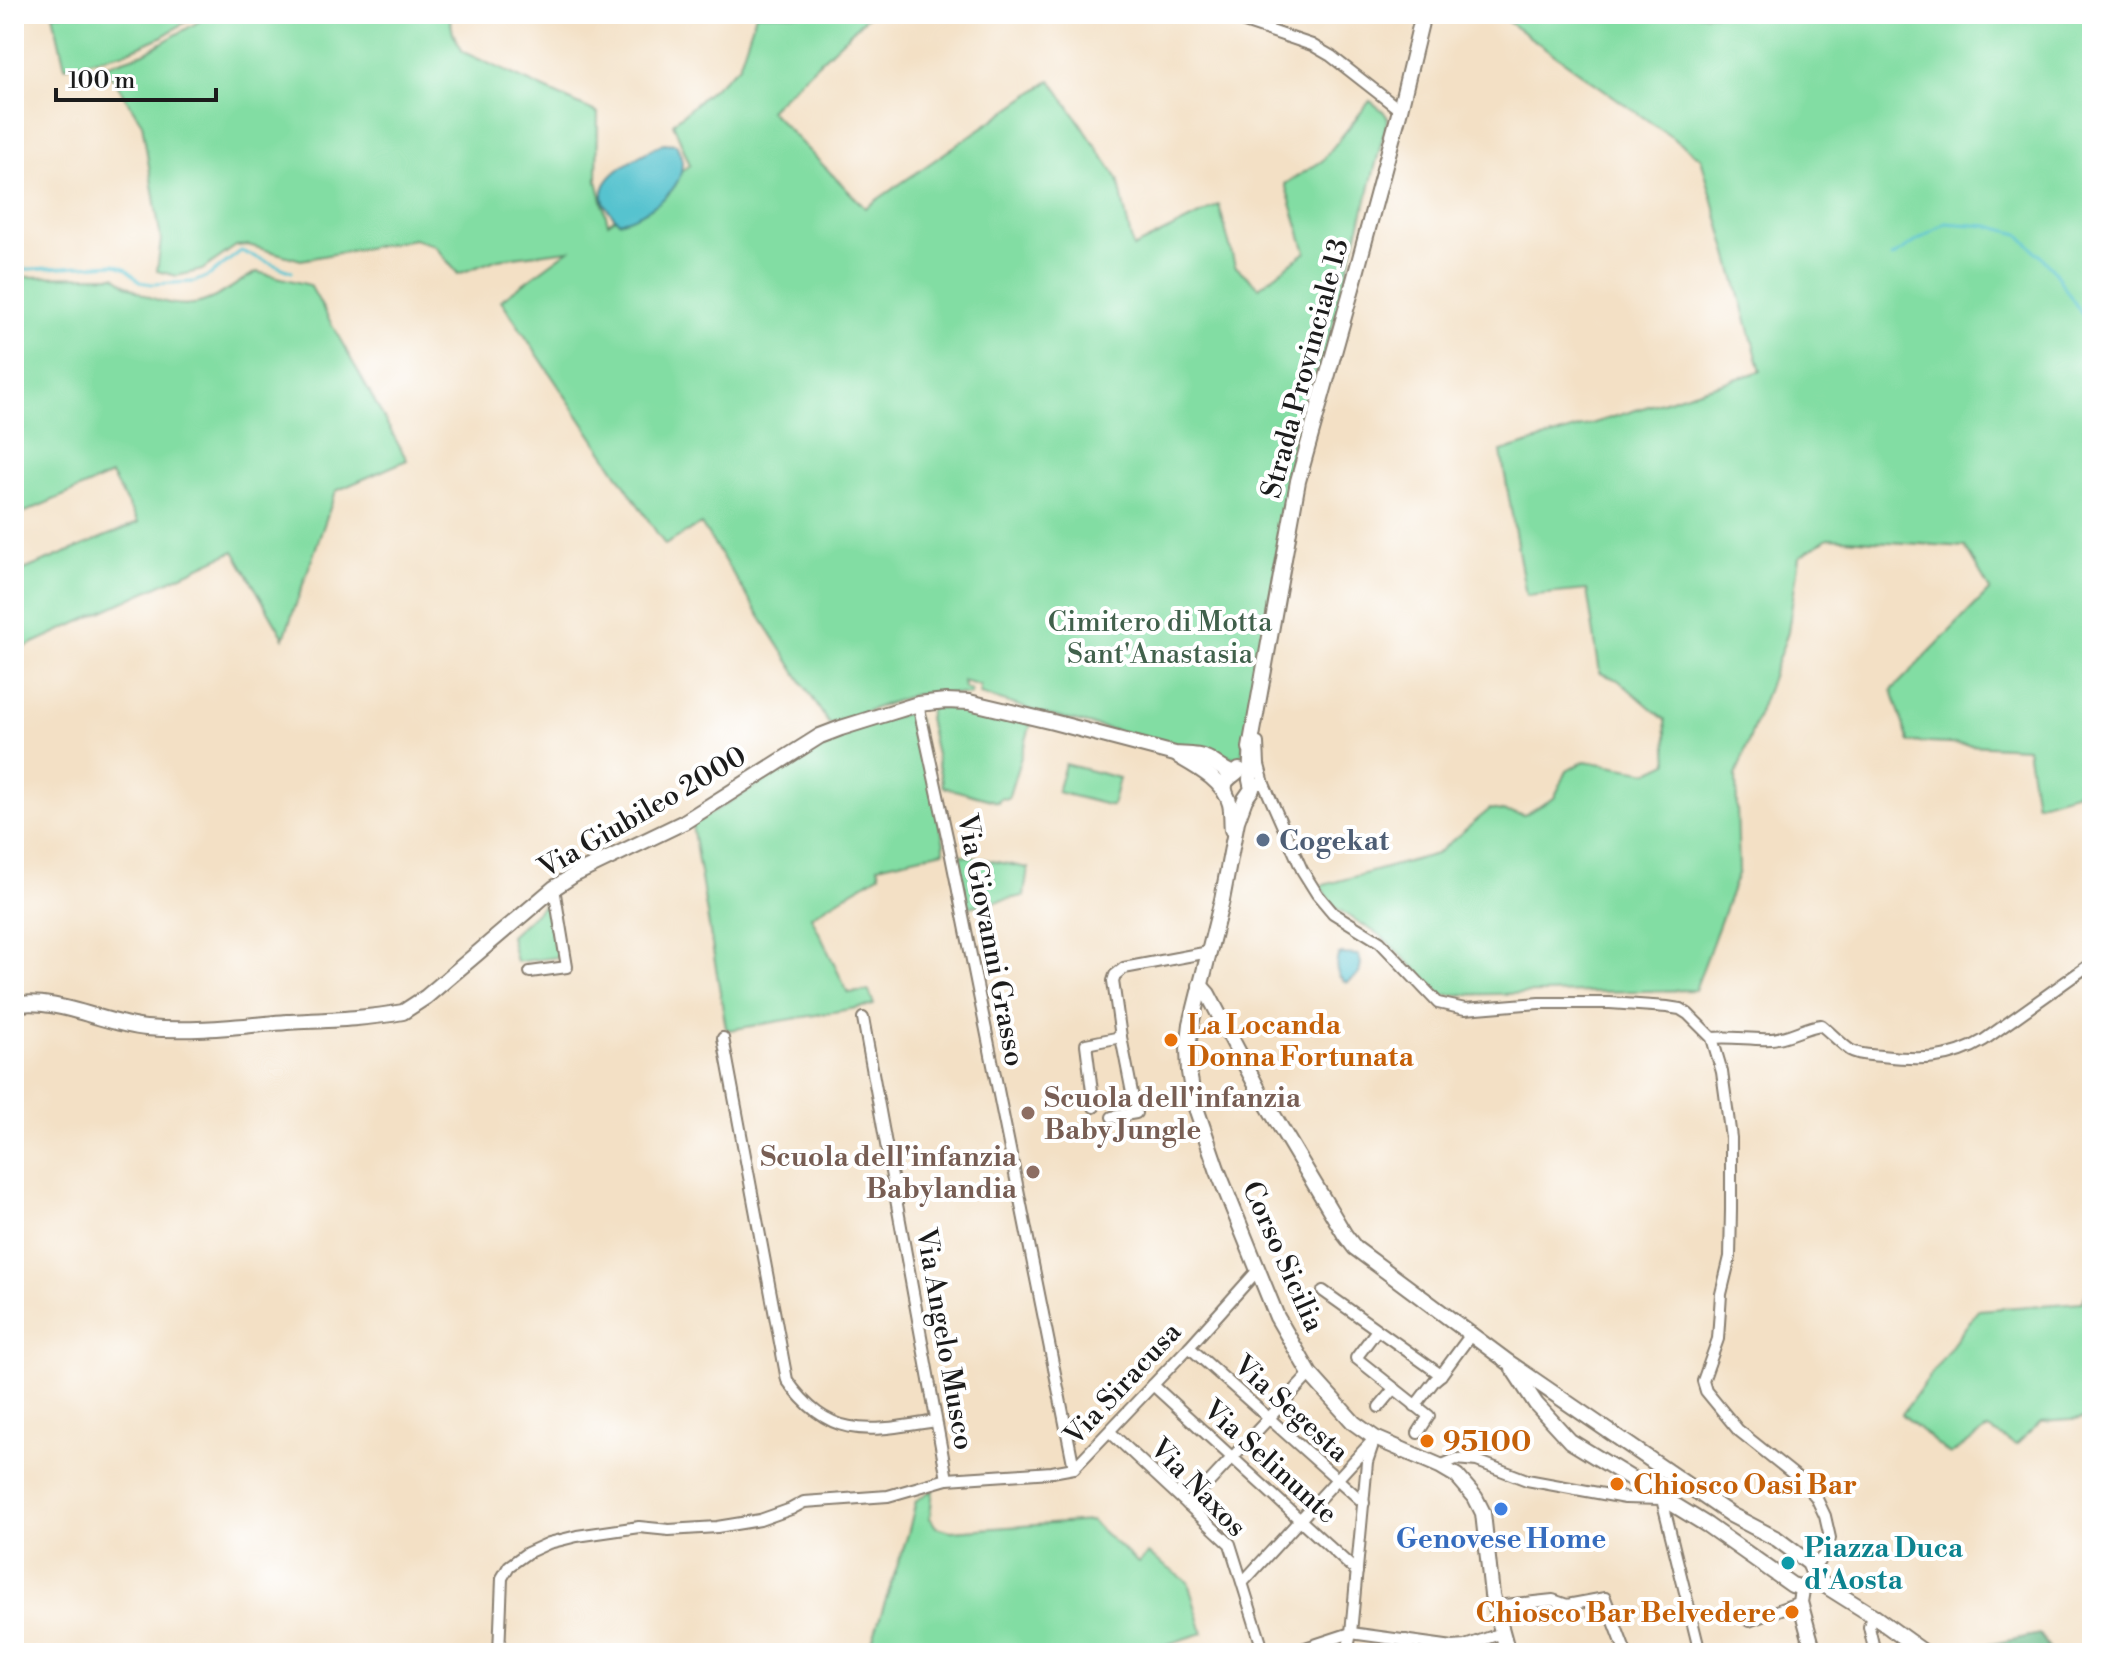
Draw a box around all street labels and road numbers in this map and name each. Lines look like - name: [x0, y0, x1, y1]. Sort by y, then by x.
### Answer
- street label: Strada Provinciale 13: [1254, 235, 1357, 502]
- street label: Via Giubileo 2000: [532, 739, 753, 887]
- street label: Via Giovanni Grasso: [949, 810, 1032, 1069]
- street label: Corso Sicilia: [1234, 1176, 1332, 1338]
- street label: Via Angelo Musco: [908, 1225, 981, 1453]
- street label: Via Siracusa: [1057, 1315, 1190, 1454]
- street label: Via Segesta: [1225, 1348, 1357, 1471]
- street label: Via Selinunte: [1195, 1392, 1344, 1531]
- street label: Via Naxos: [1142, 1431, 1253, 1545]

